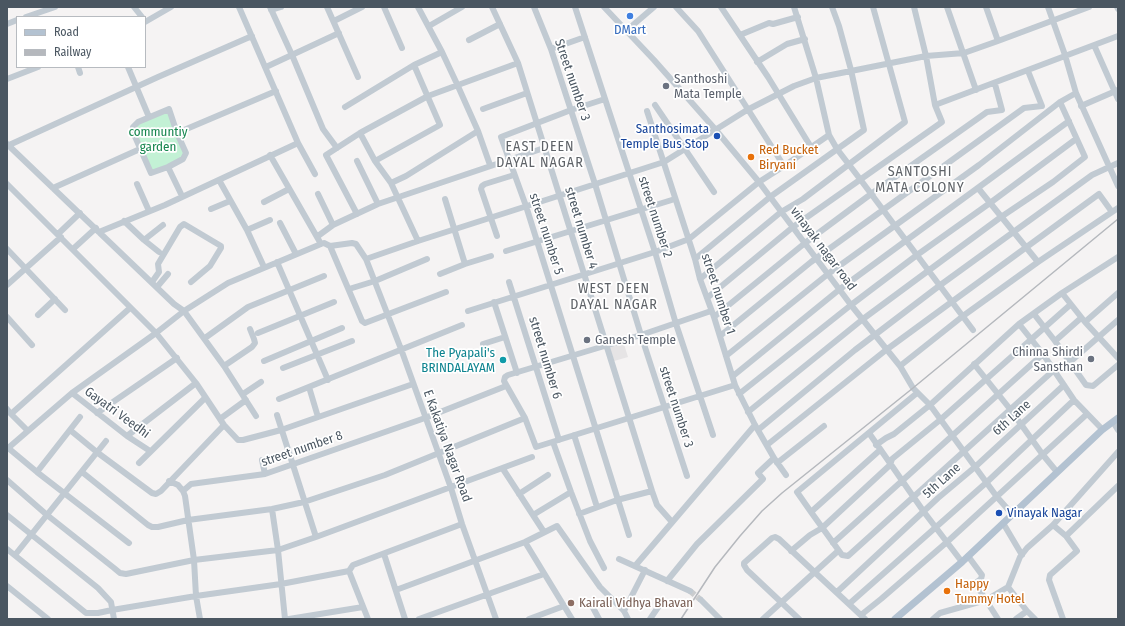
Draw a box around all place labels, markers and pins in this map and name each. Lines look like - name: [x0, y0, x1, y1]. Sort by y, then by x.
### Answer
- marker: DMart: [625, 11, 635, 21]
- place label: DMart: [614, 22, 646, 38]
- place label: Santhoshi Mata Temple: [674, 71, 742, 102]
- marker: Santhoshi Mata Temple: [661, 81, 671, 91]
- place label: Santhosimata Temple Bus Stop: [621, 121, 709, 152]
- marker: Santhosimata Temple Bus Stop: [712, 131, 722, 141]
- place label: Red Bucket Biryani: [759, 142, 818, 173]
- marker: Red Bucket Biryani: [746, 152, 756, 162]
- place label: Ganesh Temple: [595, 332, 676, 348]
- marker: Ganesh Temple: [582, 335, 592, 345]
- place label: Chinna Shirdi Sansthan: [1012, 344, 1083, 375]
- place label: The Pyapali's BRINDALAYAM: [421, 345, 495, 376]
- marker: Chinna Shirdi Sansthan: [1086, 354, 1096, 364]
- marker: The Pyapali's BRINDALAYAM: [498, 355, 508, 365]
- place label: Vinayak Nagar: [1007, 505, 1082, 521]
- marker: Vinayak Nagar: [994, 508, 1004, 518]
- place label: Happy Tummy Hotel: [955, 576, 1025, 607]
- marker: Happy Tummy Hotel: [942, 586, 952, 596]
- place label: Kairali Vidhya Bhavan: [579, 595, 693, 611]
- marker: Kairali Vidhya Bhavan: [566, 598, 576, 608]

